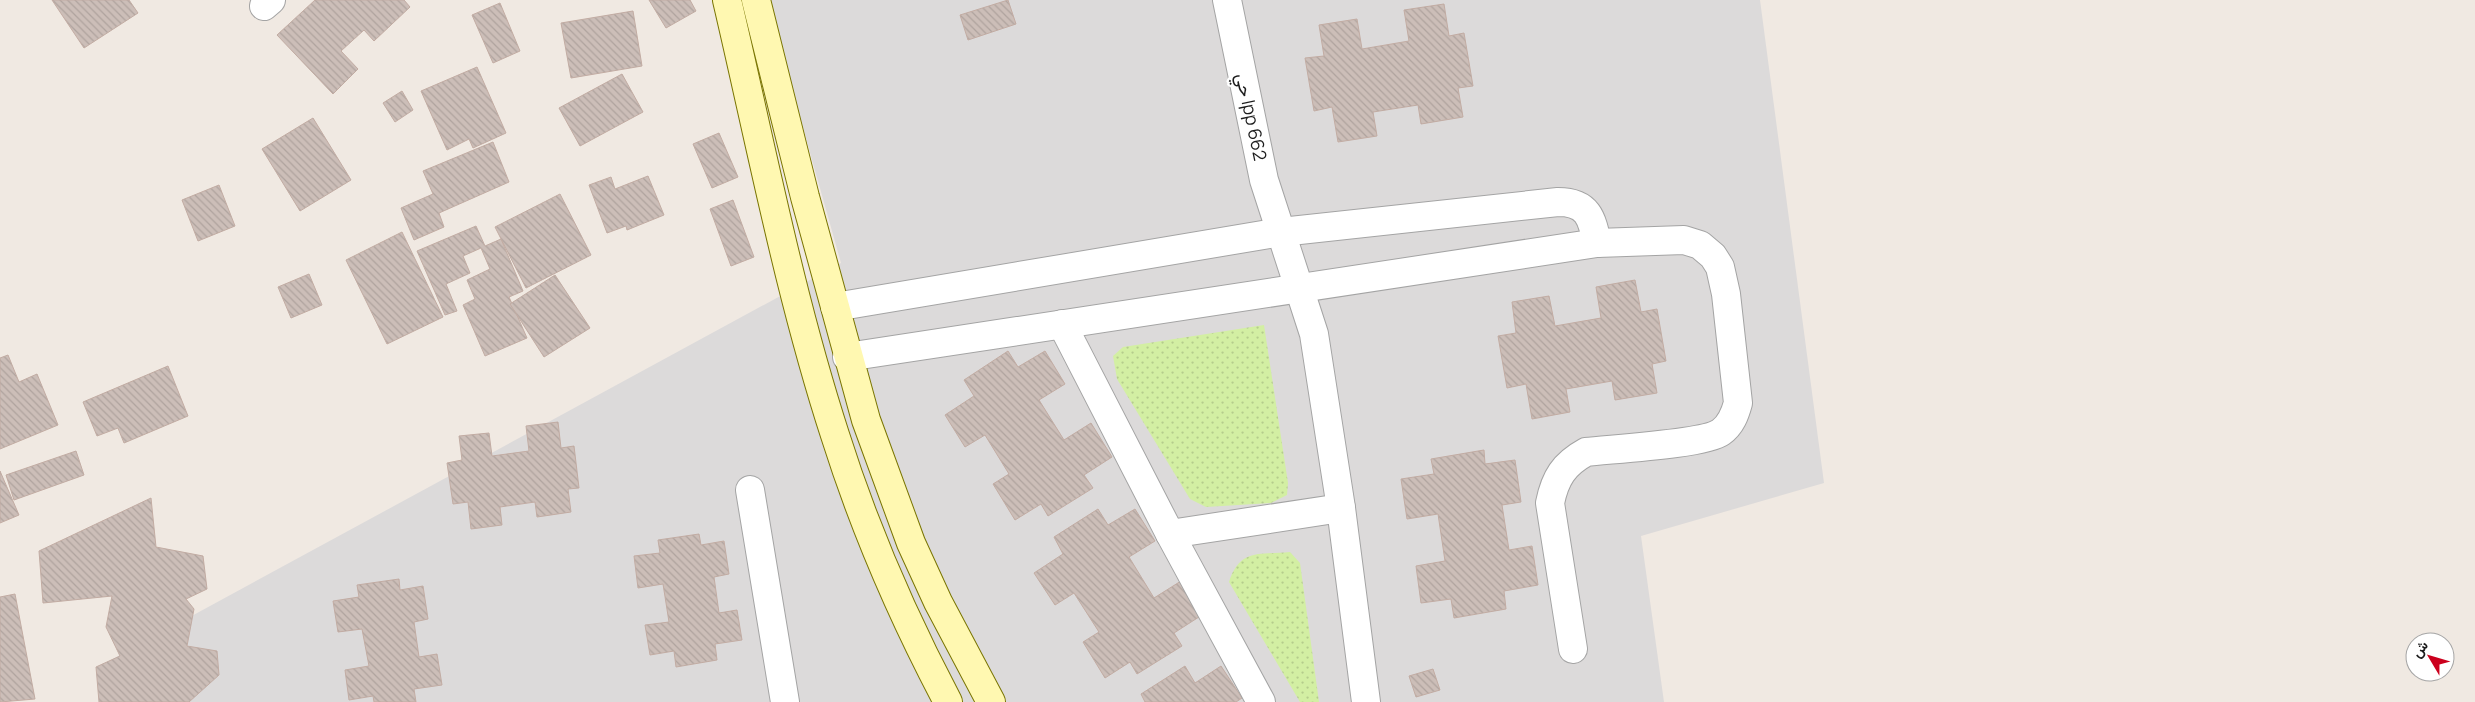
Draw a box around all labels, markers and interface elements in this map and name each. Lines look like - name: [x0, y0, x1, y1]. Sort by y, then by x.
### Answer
- street label: حي lpp 662: [1227, 71, 1273, 164]
- north arrow: [2405, 632, 2455, 682]
- text: ش: [2407, 636, 2432, 661]

